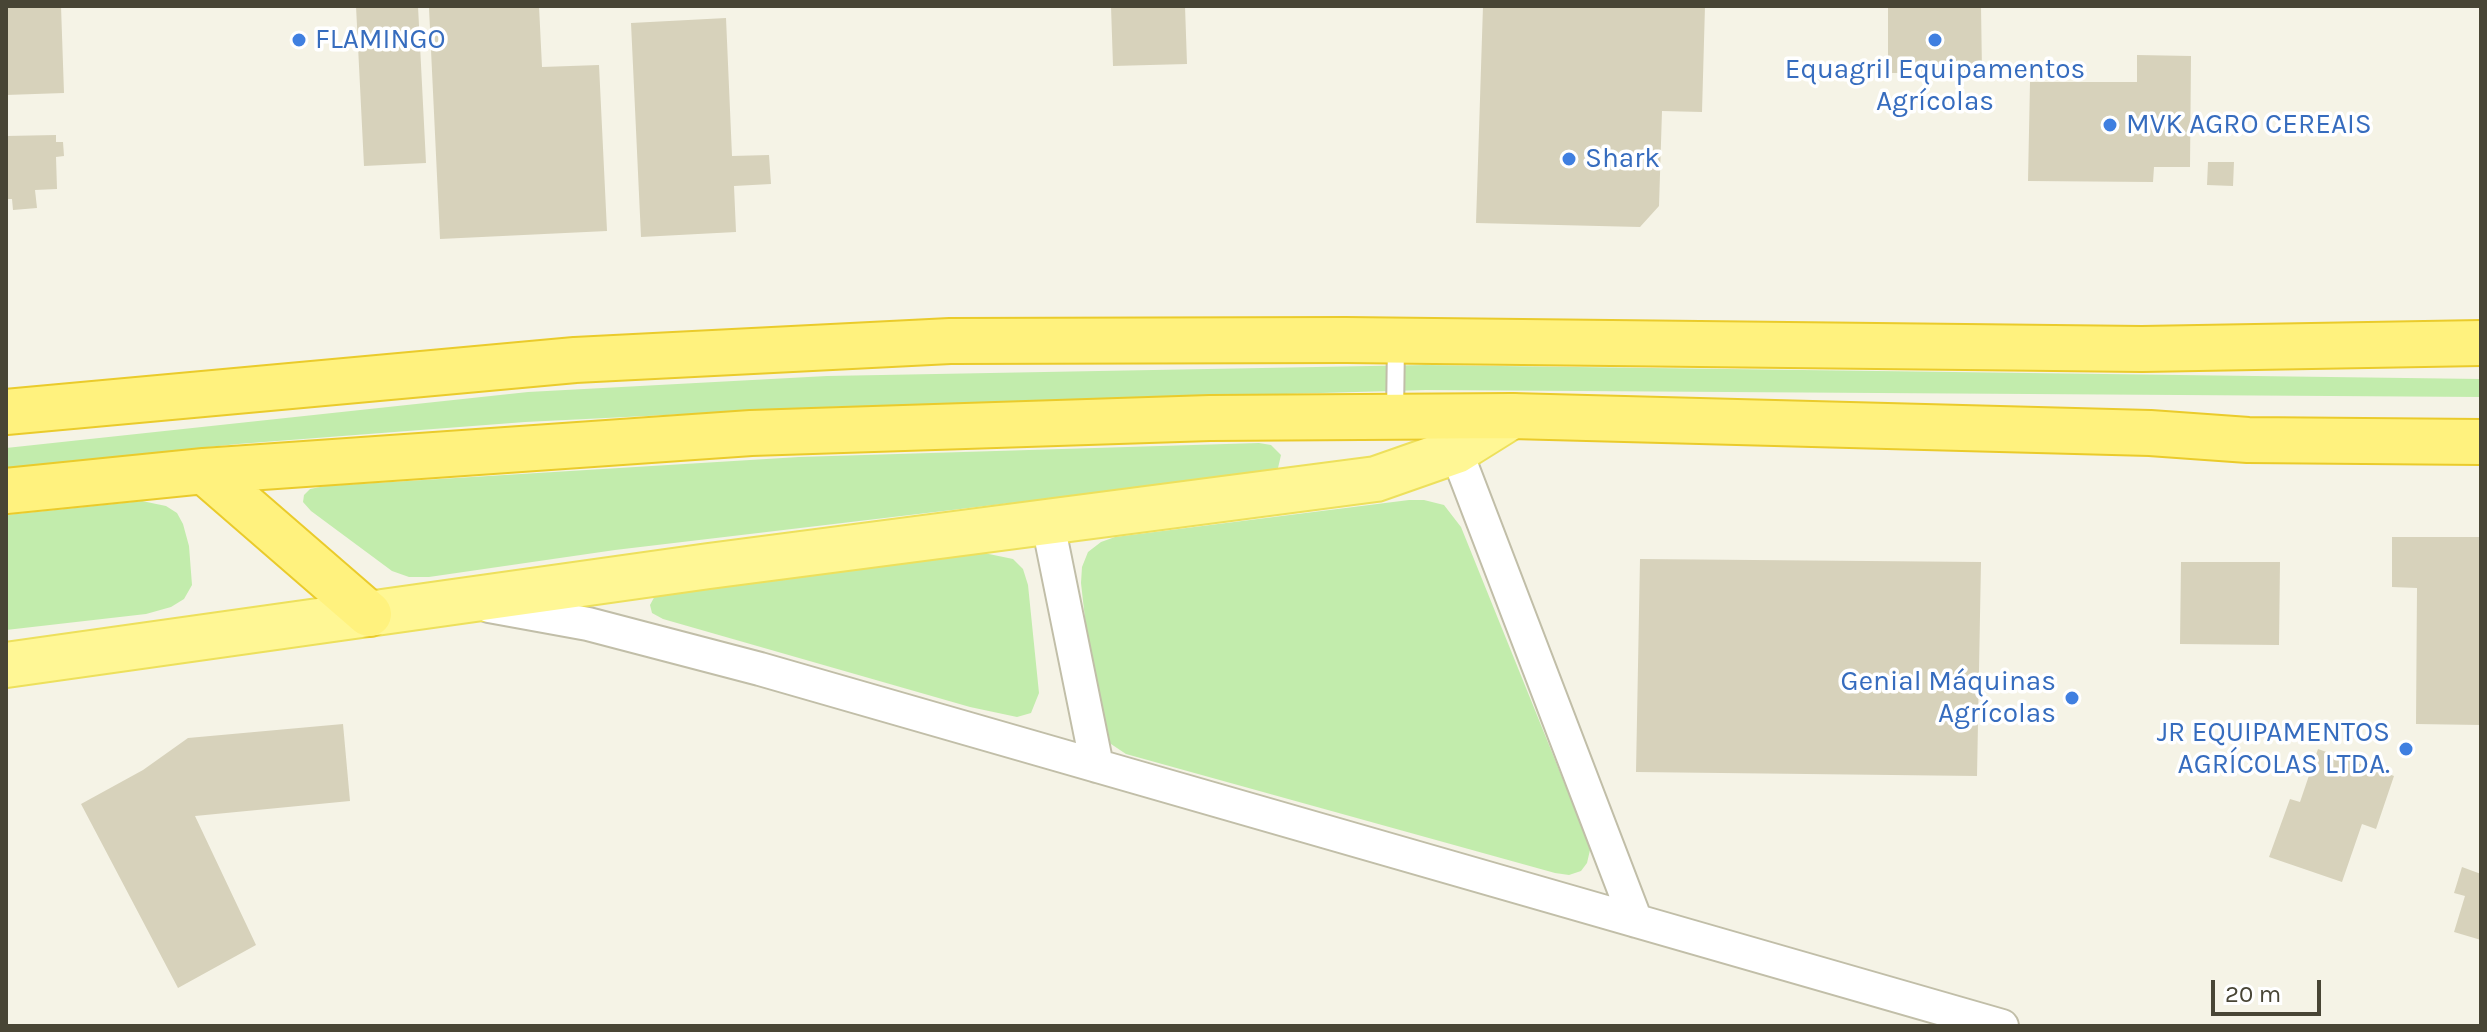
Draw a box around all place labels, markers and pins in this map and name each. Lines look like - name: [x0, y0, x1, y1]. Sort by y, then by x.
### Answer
- place label: FLAMINGO: [315, 23, 446, 57]
- marker: FLAMINGO: [290, 31, 308, 49]
- marker: Equagril Equipamentos Agrícolas: [1926, 31, 1944, 49]
- place label: Equagril Equipamentos Agrícolas: [1785, 53, 2085, 119]
- place label: MVK AGRO CEREAIS: [2126, 108, 2372, 142]
- marker: MVK AGRO CEREAIS: [2101, 116, 2119, 134]
- place label: Shark: [1585, 142, 1660, 176]
- marker: Shark: [1560, 150, 1578, 168]
- place label: Genial Máquinas Agrícolas: [1841, 665, 2056, 731]
- marker: Genial Máquinas Agrícolas: [2063, 689, 2081, 707]
- place label: JR EQUIPAMENTOS AGRÍCOLAS LTDA.: [2157, 716, 2390, 782]
- marker: JR EQUIPAMENTOS AGRÍCOLAS LTDA.: [2397, 740, 2415, 758]

